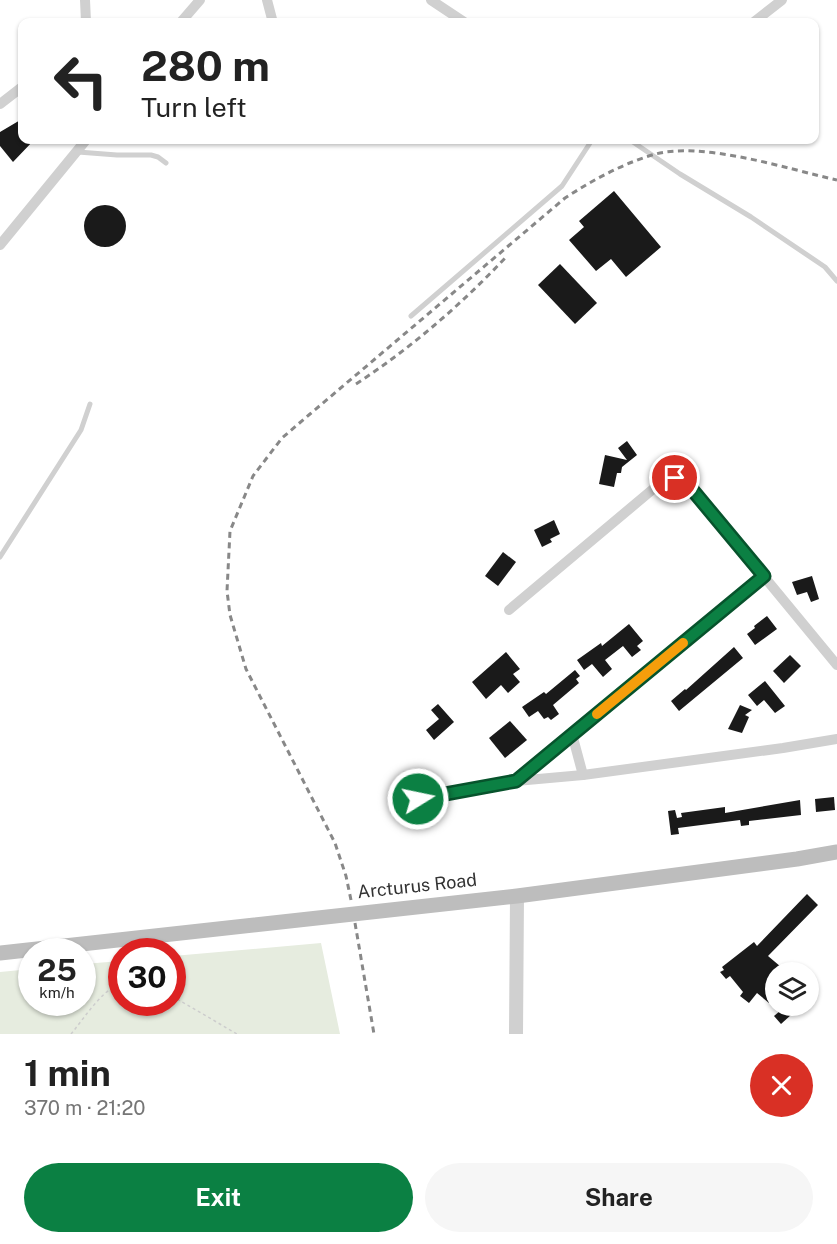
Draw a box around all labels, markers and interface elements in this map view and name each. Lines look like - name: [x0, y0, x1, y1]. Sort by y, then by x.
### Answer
- text: 280 m: [141, 41, 270, 90]
- icon: left: [42, 42, 120, 120]
- text: Turn left: [141, 91, 247, 123]
- pin: [649, 452, 700, 503]
- icon: arrive: [658, 461, 691, 494]
- position arrow: [386, 767, 450, 831]
- street label: Arcturus Road: [356, 869, 478, 902]
- speed limit sign: 30: [108, 938, 186, 1016]
- text: 25: [37, 952, 77, 988]
- map controls: [765, 962, 819, 1016]
- button: layers: [765, 962, 819, 1016]
- text: km/h: [39, 984, 75, 1001]
- text: 1 min: [24, 1052, 111, 1094]
- button: close: [750, 1054, 813, 1117]
- text: 370 m · 21:20: [24, 1096, 146, 1120]
- button: Exit: [24, 1163, 413, 1232]
- button: Share: [425, 1163, 813, 1232]

